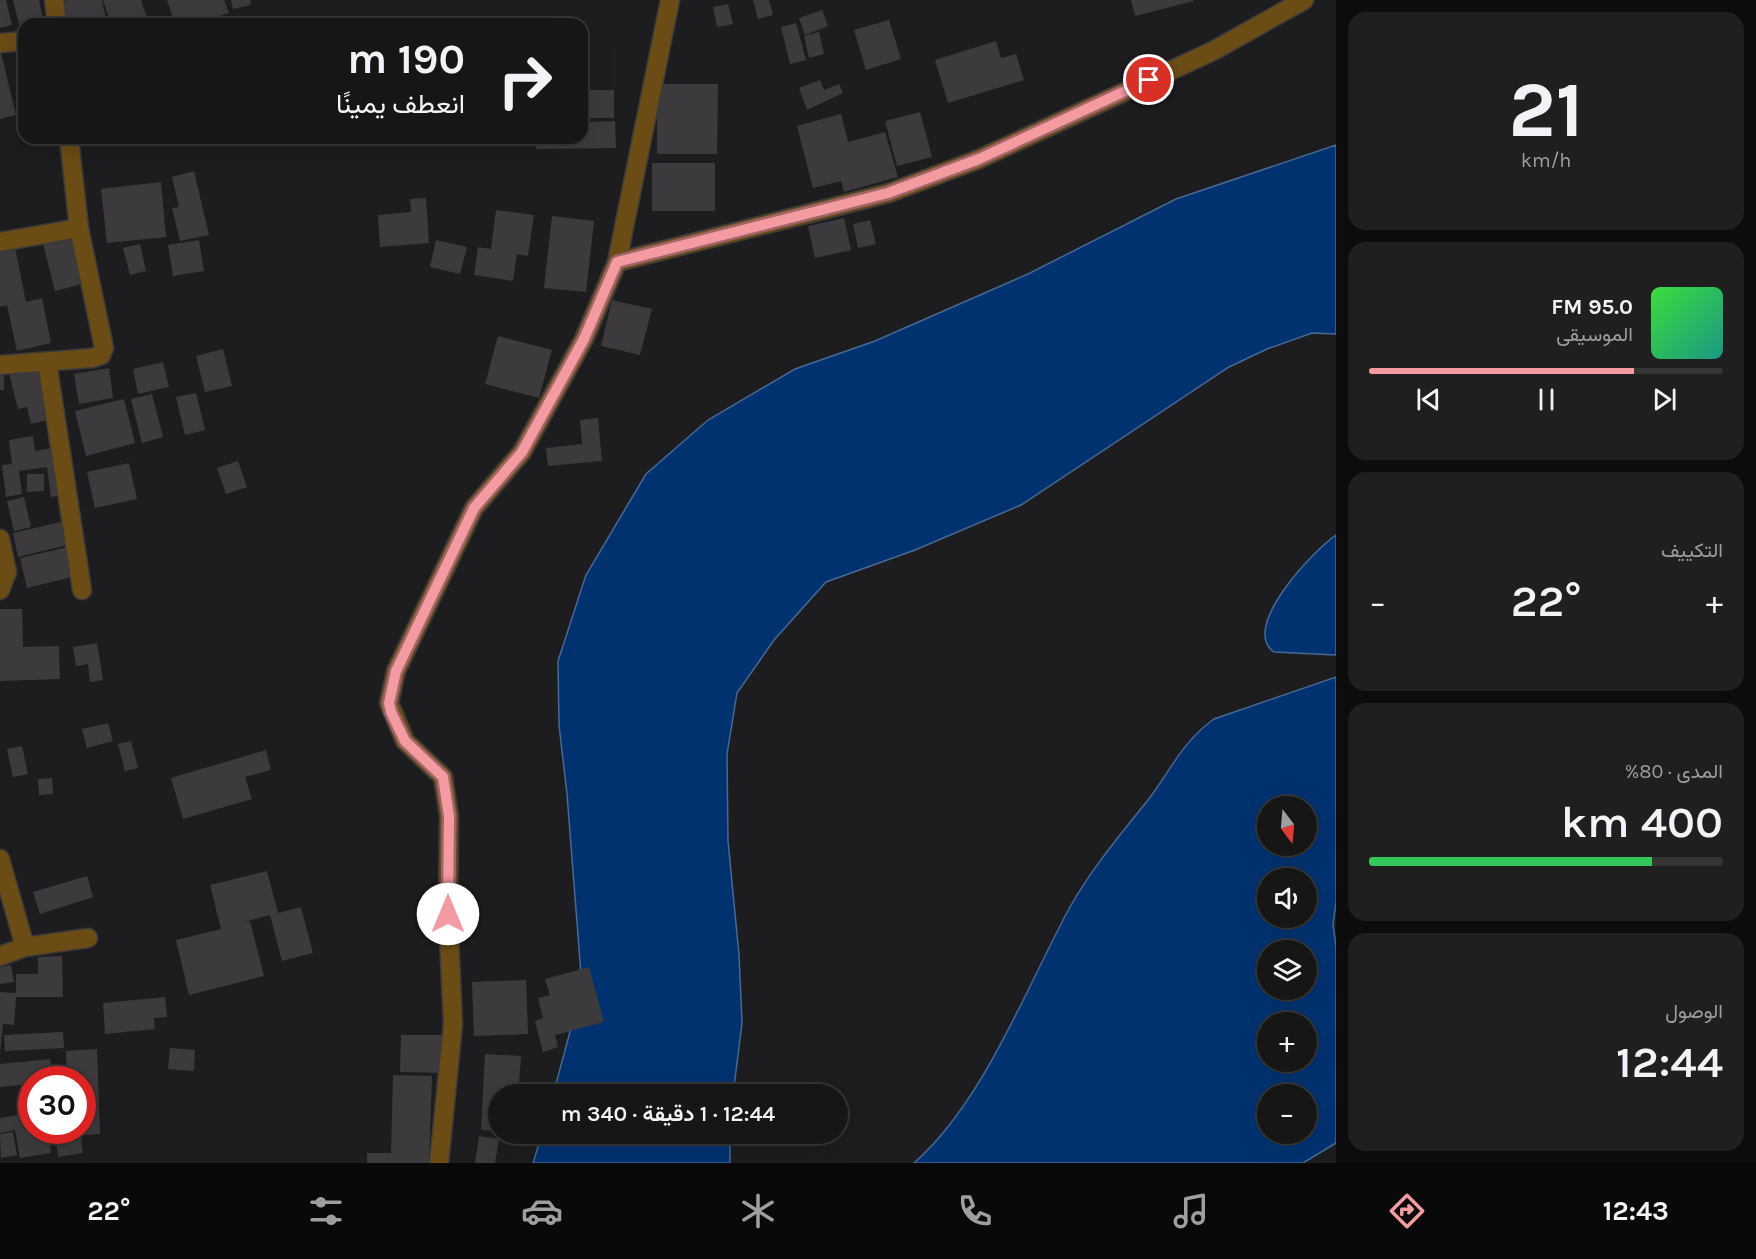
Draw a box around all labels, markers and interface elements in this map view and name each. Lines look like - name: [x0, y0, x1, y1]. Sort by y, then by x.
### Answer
- text: 190 m: [347, 34, 465, 84]
- icon: right: [486, 42, 564, 120]
- pin: [1123, 54, 1174, 105]
- icon: arrive: [1132, 63, 1165, 96]
- text: 21: [1509, 64, 1584, 156]
- text: انعطف يمينًا: [336, 88, 465, 120]
- text: km/h: [1521, 149, 1571, 172]
- text: 95.0 FM: [1551, 294, 1633, 320]
- text: الموسيقى: [1556, 323, 1633, 346]
- icon: previous: [1412, 383, 1445, 416]
- icon: pause: [1530, 383, 1563, 416]
- icon: next: [1648, 383, 1681, 416]
- text: التكييف: [1661, 539, 1723, 562]
- text: 22°: [1511, 575, 1581, 627]
- text: −: [1369, 583, 1386, 621]
- text: +: [1706, 583, 1723, 621]
- text: المدى · 80%: [1625, 760, 1723, 783]
- north arrow: [1257, 796, 1317, 856]
- map controls: [1257, 796, 1317, 1144]
- text: 400 km: [1561, 796, 1723, 848]
- button: sound: [1257, 868, 1317, 928]
- position arrow: [416, 882, 480, 946]
- button: layers: [1257, 940, 1317, 1000]
- text: الوصول: [1665, 1000, 1723, 1023]
- button: +: [1257, 1012, 1317, 1072]
- text: 12:44: [1616, 1036, 1723, 1088]
- speed limit sign: 30: [18, 1066, 96, 1144]
- button: −: [1257, 1084, 1317, 1144]
- text: 12:44 · 1 دقيقة · 340 m: [561, 1101, 775, 1127]
- icon: filters: [305, 1190, 347, 1232]
- icon: car: [521, 1190, 563, 1232]
- icon: climate: [737, 1190, 779, 1232]
- icon: phone: [954, 1190, 996, 1232]
- icon: music: [1170, 1190, 1212, 1232]
- icon: directions: [1386, 1190, 1428, 1232]
- text: 22°: [87, 1195, 130, 1227]
- text: 12:43: [1603, 1195, 1669, 1227]

